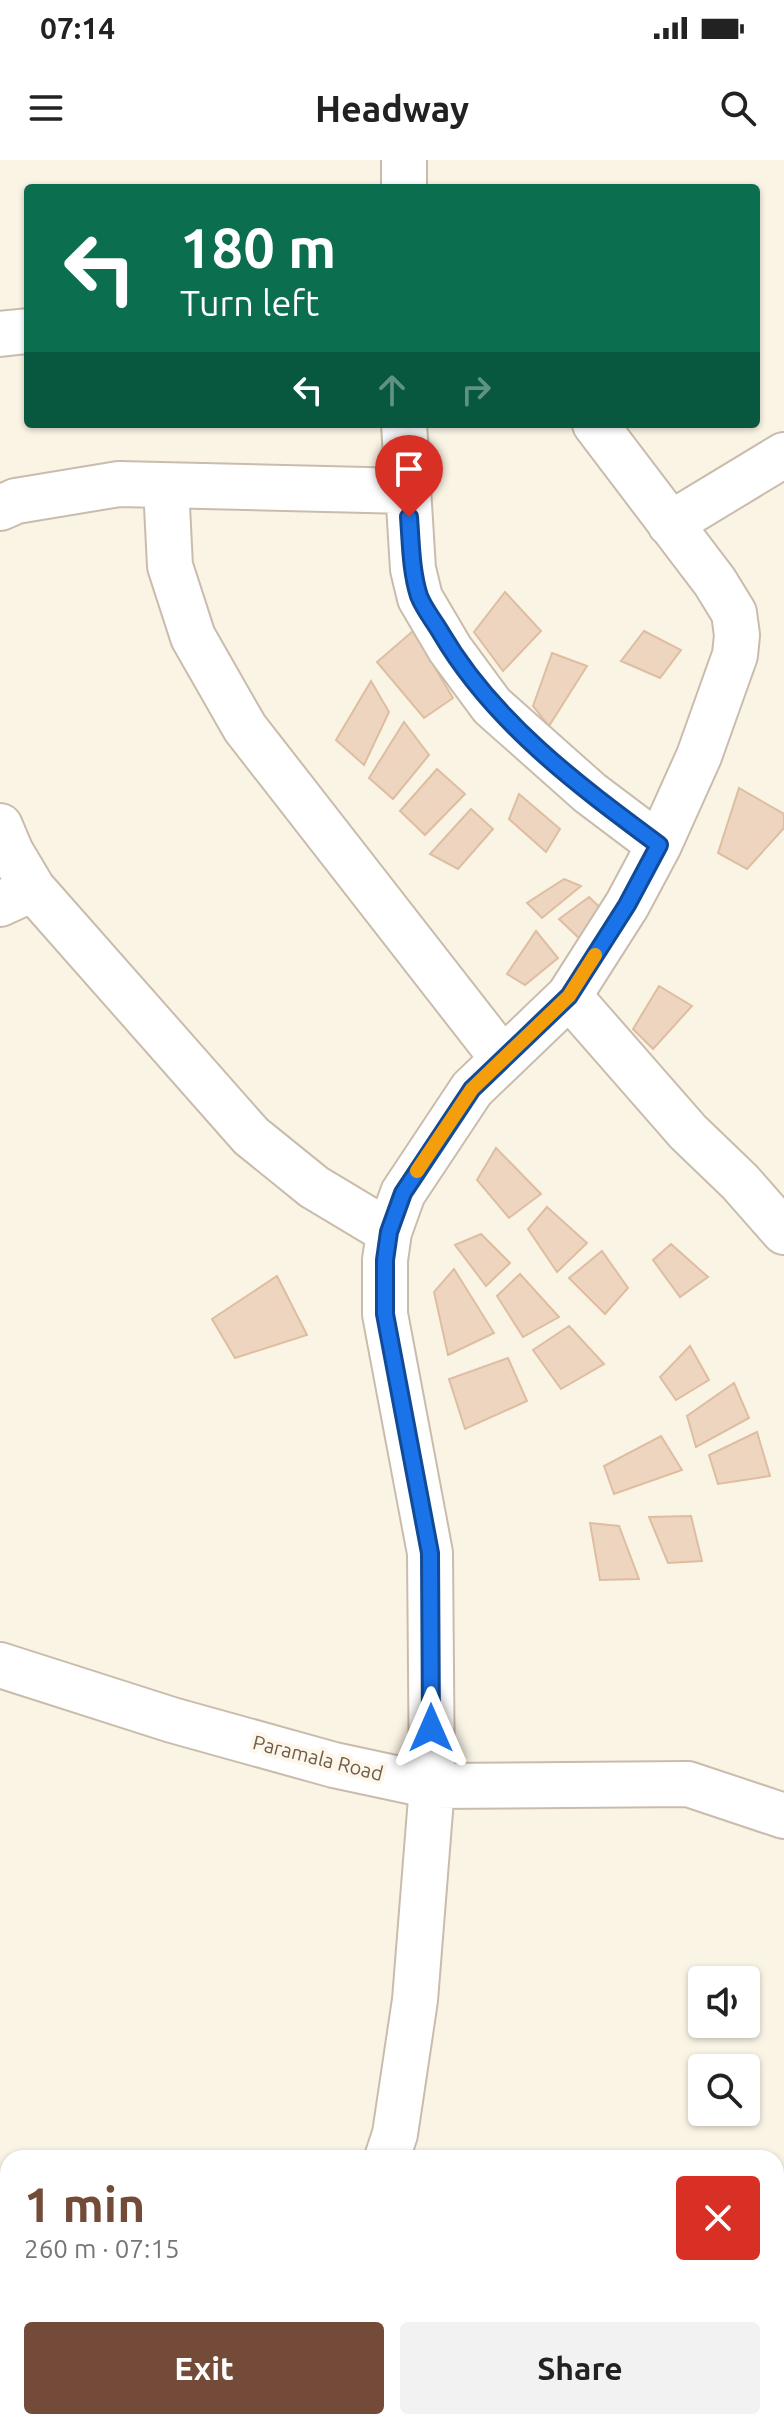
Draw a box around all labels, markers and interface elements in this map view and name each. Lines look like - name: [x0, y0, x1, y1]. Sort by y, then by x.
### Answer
- text: 07:14: [40, 11, 115, 45]
- icon: menu: [24, 86, 68, 130]
- icon: search: [716, 86, 760, 130]
- text: Headway: [315, 88, 469, 129]
- icon: left: [48, 216, 152, 320]
- text: 180 m: [180, 216, 336, 279]
- text: Turn left: [180, 282, 319, 323]
- icon: left: [286, 368, 330, 412]
- icon: ahead: [370, 368, 414, 412]
- icon: right: [454, 368, 498, 412]
- pin: [375, 435, 443, 517]
- icon: arrive: [387, 447, 431, 491]
- position arrow: [389, 1686, 473, 1770]
- street label: Paramala Road: [250, 1730, 386, 1785]
- map controls: [688, 1966, 760, 2126]
- button: sound: [688, 1966, 760, 2038]
- button: search: [688, 2054, 760, 2126]
- button: close: [676, 2176, 760, 2260]
- text: 1 min: [24, 2177, 145, 2231]
- text: 260 m · 07:15: [24, 2234, 180, 2263]
- button: Exit: [24, 2322, 384, 2414]
- button: Share: [400, 2322, 760, 2414]

